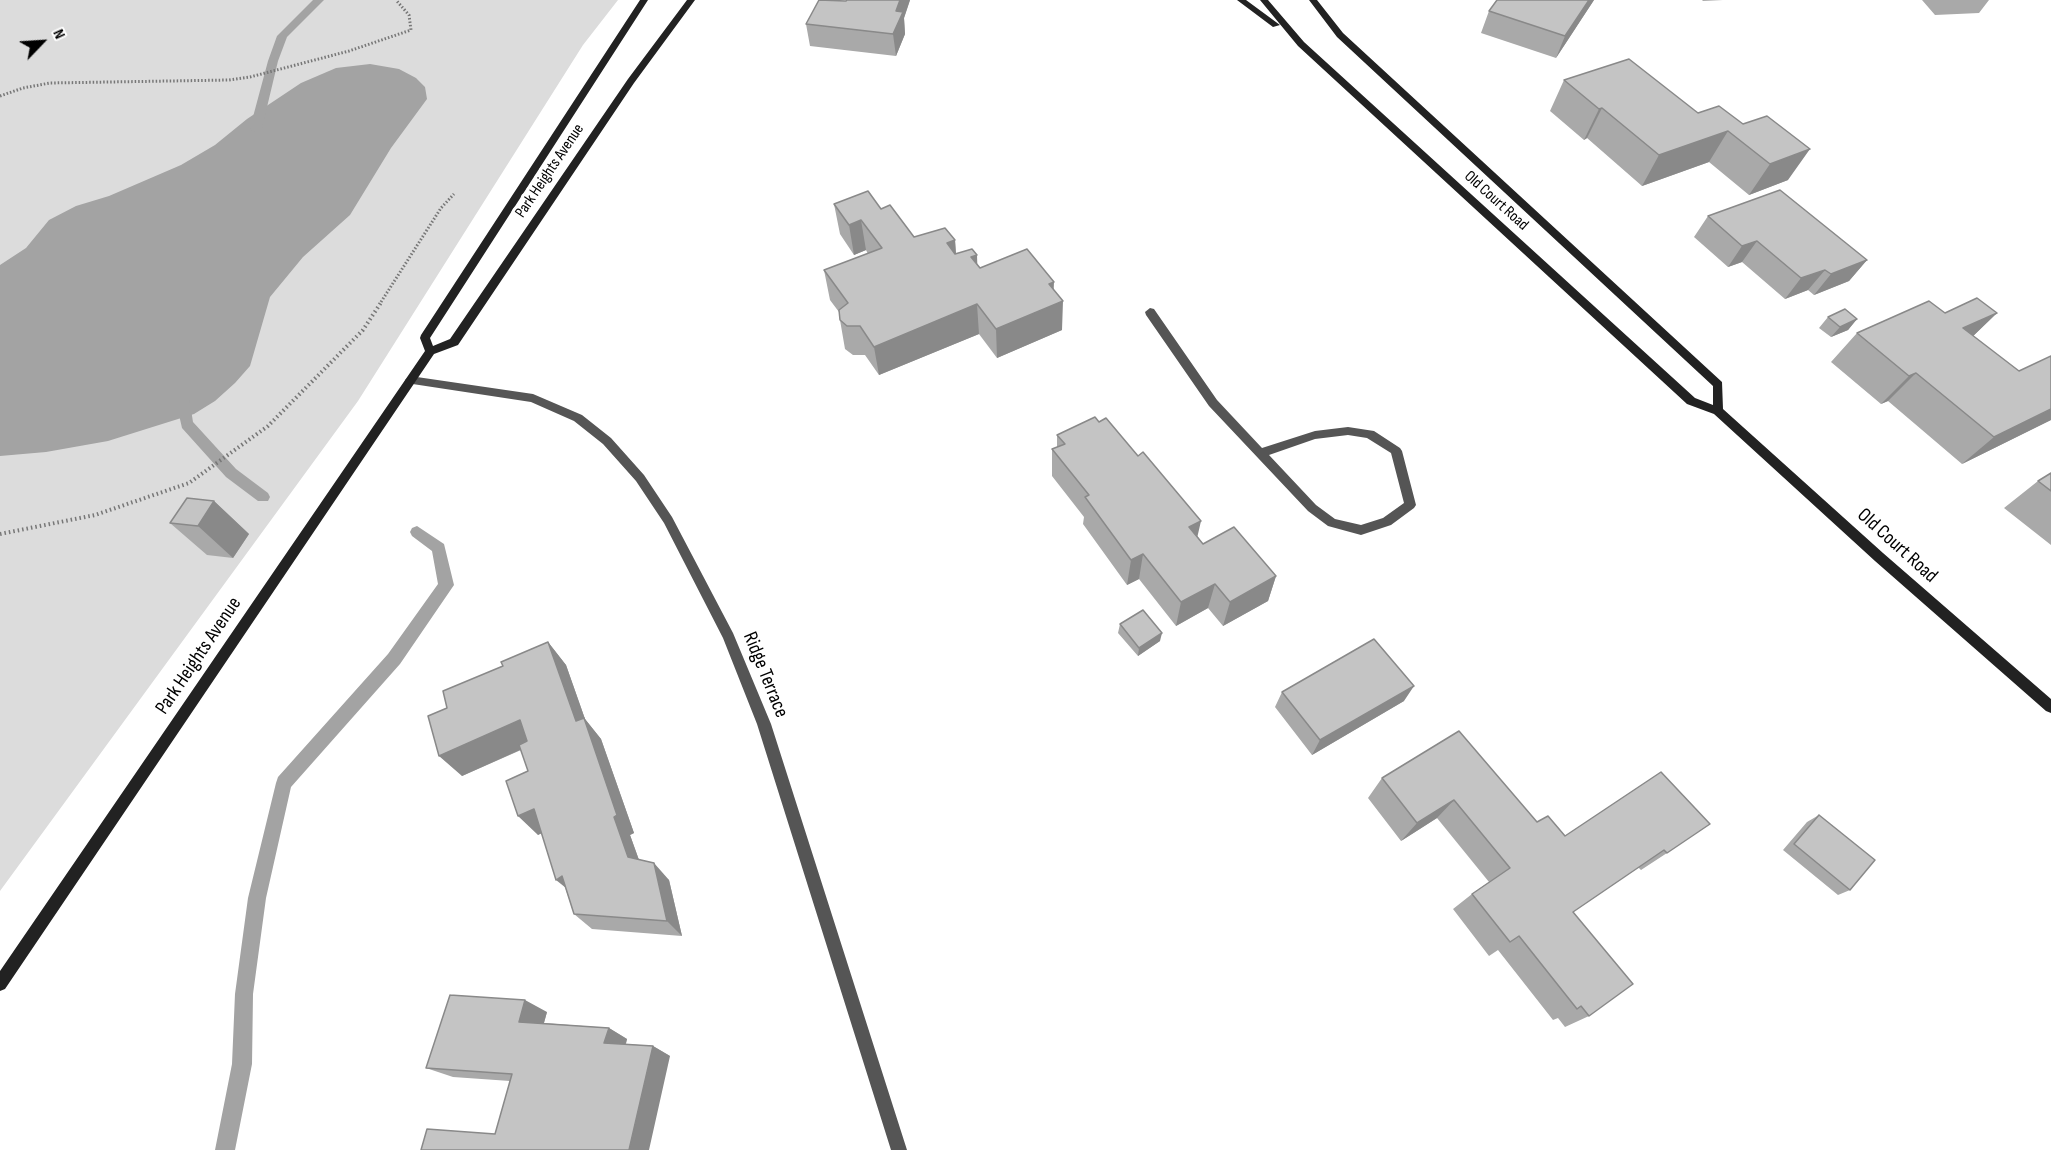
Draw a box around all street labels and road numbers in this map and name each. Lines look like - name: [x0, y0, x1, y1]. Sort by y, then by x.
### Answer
- street label: Park Heights Avenue: [512, 120, 588, 222]
- street label: Old Court Road: [1460, 167, 1532, 235]
- street label: Old Court Road: [1852, 504, 1942, 588]
- street label: Park Heights Avenue: [151, 593, 247, 719]
- street label: Ridge Terrace: [737, 629, 793, 721]

